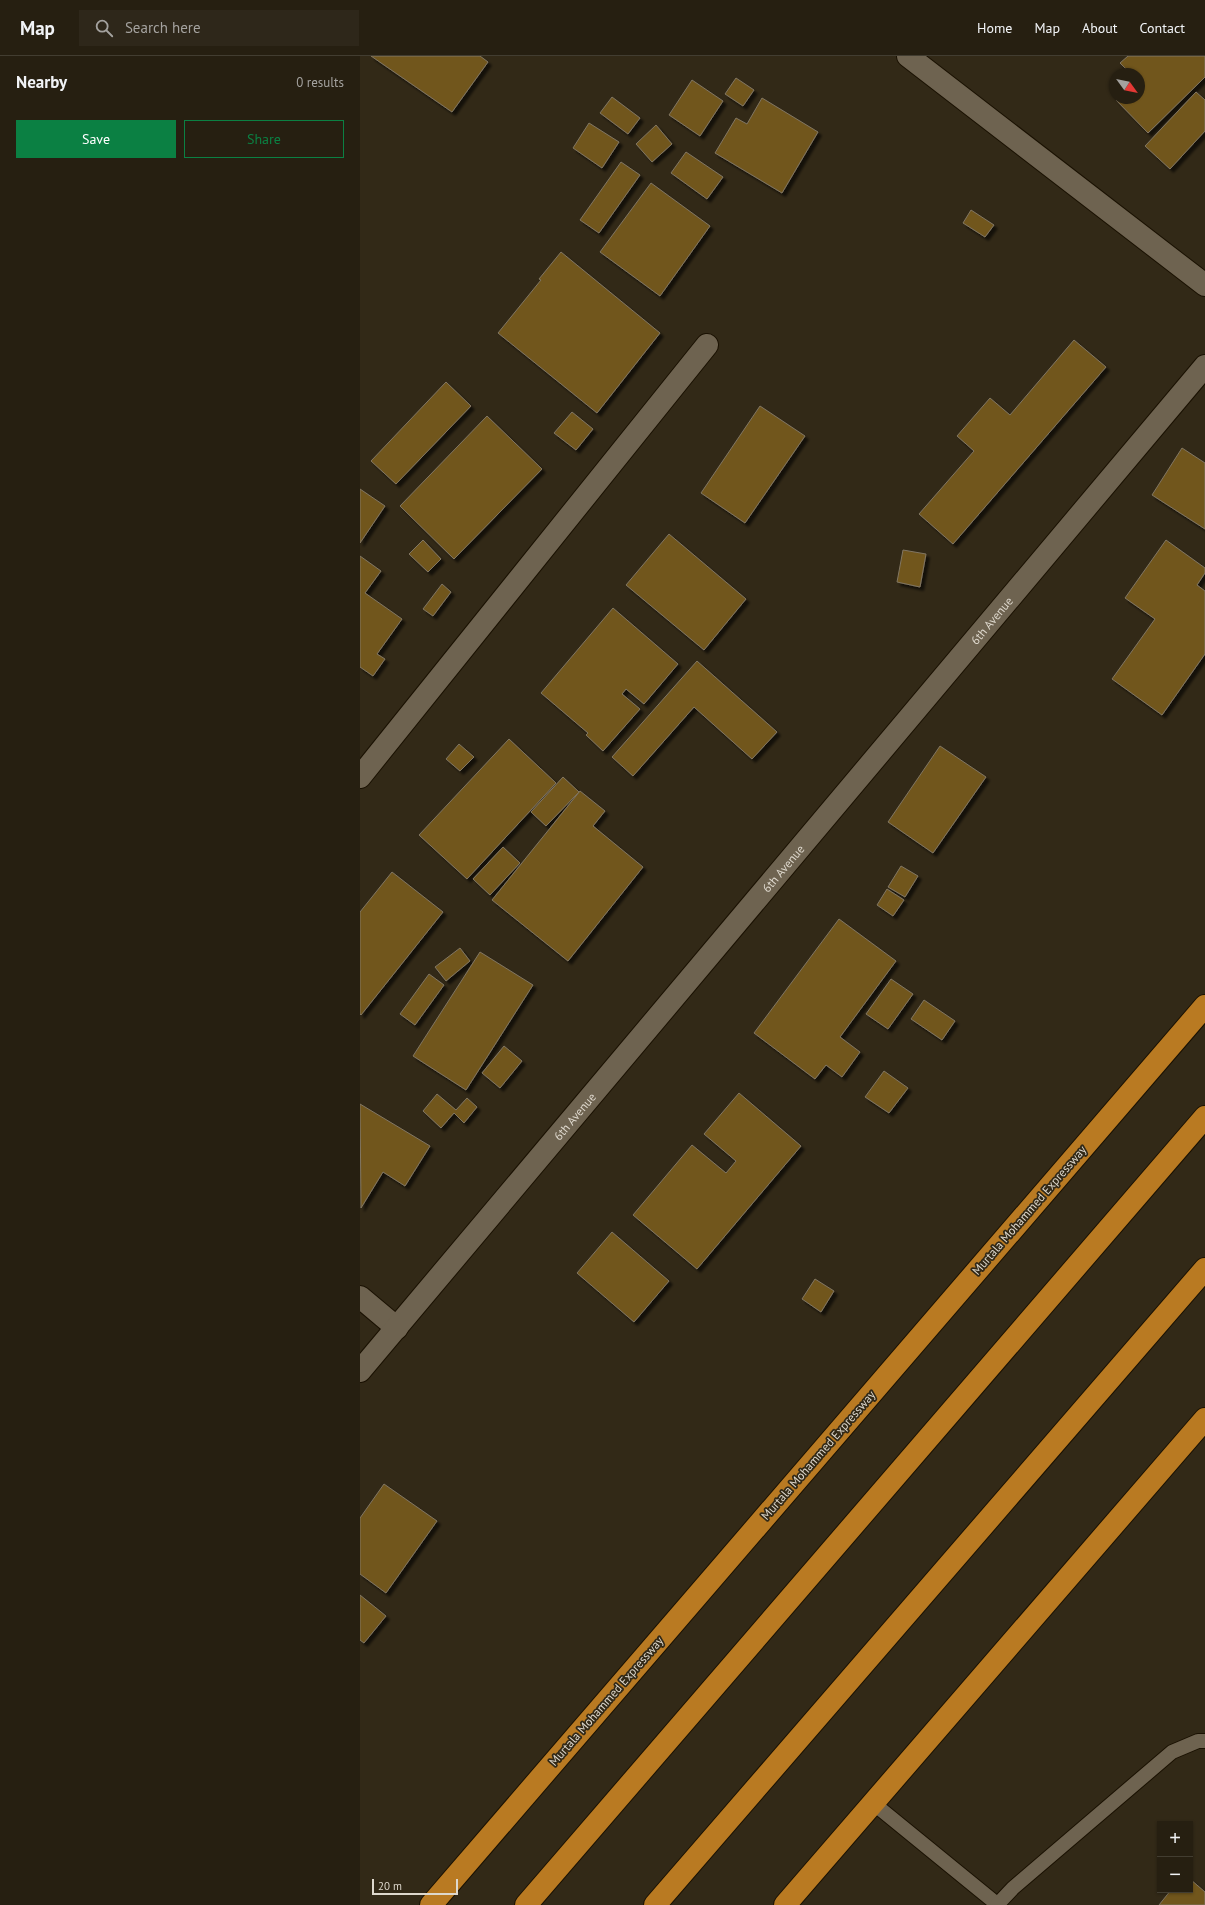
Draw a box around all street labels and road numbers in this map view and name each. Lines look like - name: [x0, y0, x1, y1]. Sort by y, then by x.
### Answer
- street label: 6th Avenue: [967, 593, 1016, 647]
- street label: 6th Avenue: [759, 841, 807, 895]
- street label: 6th Avenue: [550, 1089, 599, 1143]
- street label: Murtala Mohammed Expressway: [969, 1142, 1090, 1278]
- street label: Murtala Mohammed Expressway: [758, 1387, 879, 1523]
- street label: Murtala Mohammed Expressway: [546, 1633, 667, 1769]

